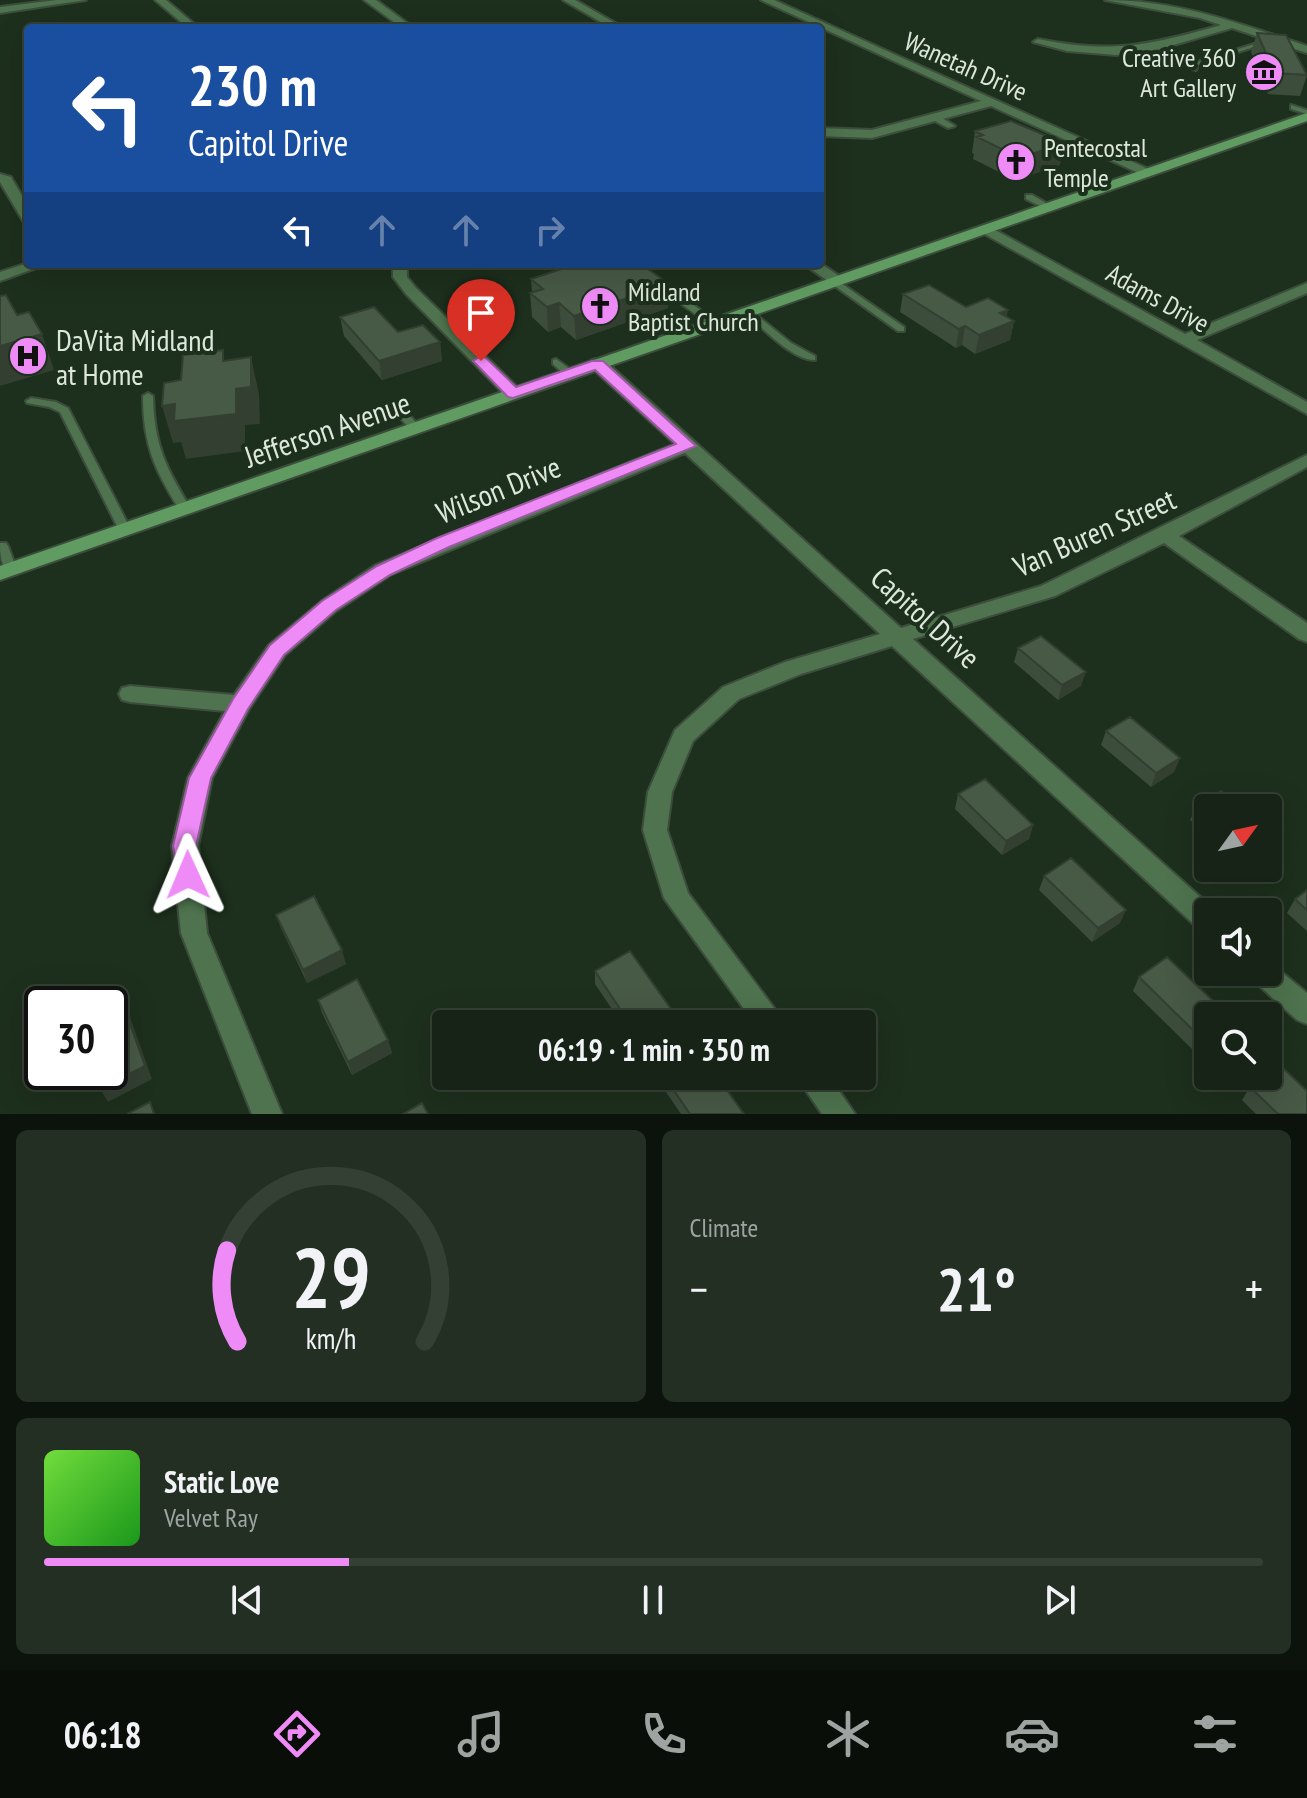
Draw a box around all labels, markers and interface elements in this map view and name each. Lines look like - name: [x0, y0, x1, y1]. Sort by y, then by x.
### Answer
- street label: Wanetah Drive: [900, 24, 1032, 108]
- place label: Creative 360 Art Gallery: [1122, 41, 1236, 104]
- text: 230 m: [188, 49, 317, 121]
- museum icon: Creative 360 Art Gallery: [1243, 51, 1285, 93]
- icon: left: [56, 56, 160, 160]
- text: Capitol Drive: [188, 119, 349, 166]
- place label: Pentecostal Temple: [1044, 131, 1147, 194]
- church icon: Pentecostal Temple: [995, 141, 1037, 183]
- icon: left: [276, 208, 320, 252]
- icon: ahead: [360, 208, 404, 252]
- icon: ahead: [444, 208, 488, 252]
- icon: right: [528, 208, 572, 252]
- street label: Adams Drive: [1101, 256, 1215, 340]
- place label: Midland Baptist Church: [628, 275, 759, 338]
- pin: [447, 279, 515, 361]
- church icon: Midland Baptist Church: [579, 285, 621, 327]
- icon: arrive: [459, 291, 503, 335]
- place label: DaVita Midland at Home: [56, 320, 215, 393]
- hospital icon: DaVita Midland at Home: [7, 335, 49, 377]
- street label: Jefferson Avenue: [238, 382, 415, 476]
- street label: Wilson Drive: [430, 446, 566, 532]
- street label: Van Buren Street: [1006, 479, 1182, 586]
- street label: Capitol Drive: [863, 558, 989, 676]
- north arrow: [1194, 794, 1282, 882]
- map controls: [1194, 794, 1282, 1090]
- position arrow: [146, 833, 230, 917]
- button: sound: [1194, 898, 1282, 986]
- speed limit sign: 30: [24, 986, 128, 1090]
- button: search: [1194, 1002, 1282, 1090]
- text: 06:19 · 1 min · 350 m: [538, 1030, 770, 1069]
- text: Climate: [690, 1211, 758, 1244]
- text: 29: [291, 1223, 371, 1331]
- text: 21°: [937, 1250, 1016, 1328]
- text: −: [690, 1260, 708, 1317]
- text: +: [1245, 1260, 1263, 1317]
- text: km/h: [305, 1320, 356, 1357]
- text: Static Love: [164, 1462, 279, 1501]
- text: Velvet Ray: [164, 1501, 258, 1534]
- icon: previous: [225, 1578, 269, 1622]
- icon: pause: [631, 1578, 675, 1622]
- icon: next: [1038, 1578, 1082, 1622]
- icon: directions: [269, 1706, 325, 1762]
- icon: music: [453, 1706, 509, 1762]
- icon: phone: [636, 1706, 692, 1762]
- icon: climate: [820, 1706, 876, 1762]
- icon: car: [1004, 1706, 1060, 1762]
- icon: filters: [1187, 1706, 1243, 1762]
- text: 06:18: [64, 1711, 142, 1758]

